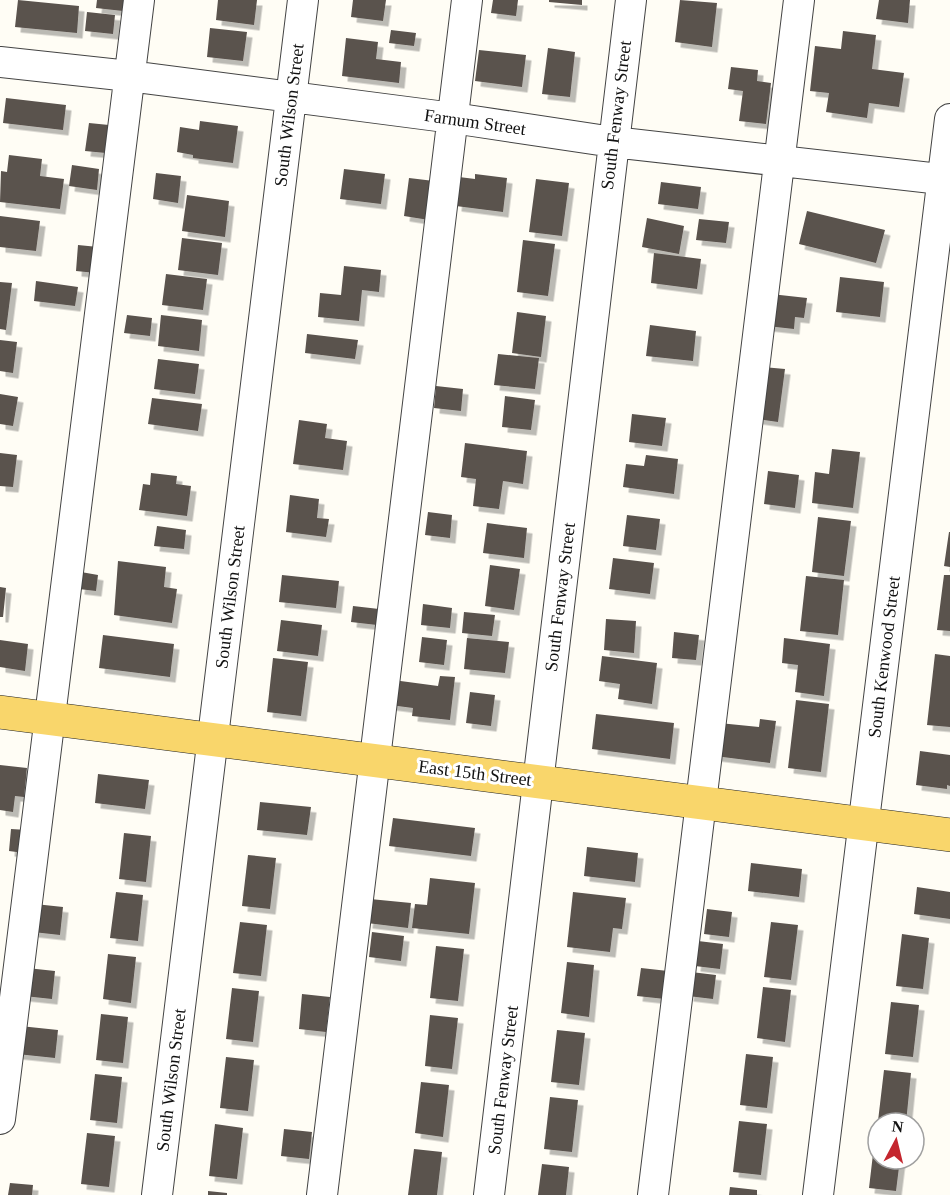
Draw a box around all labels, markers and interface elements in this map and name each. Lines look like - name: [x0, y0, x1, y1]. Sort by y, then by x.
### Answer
- street label: South Fenway Street: [597, 39, 635, 191]
- street label: South Wilson Street: [270, 42, 308, 188]
- street label: Farnum Street: [423, 105, 527, 139]
- street label: South Fenway Street: [541, 521, 579, 673]
- street label: South Wilson Street: [211, 524, 249, 670]
- street label: South Kenwood Street: [864, 575, 904, 739]
- street label: East 15th Street: [417, 756, 533, 790]
- street label: South Fenway Street: [484, 1004, 522, 1156]
- street label: South Wilson Street: [152, 1007, 190, 1153]
- north arrow: [866, 1111, 926, 1171]
- text: N: [891, 1117, 905, 1136]

